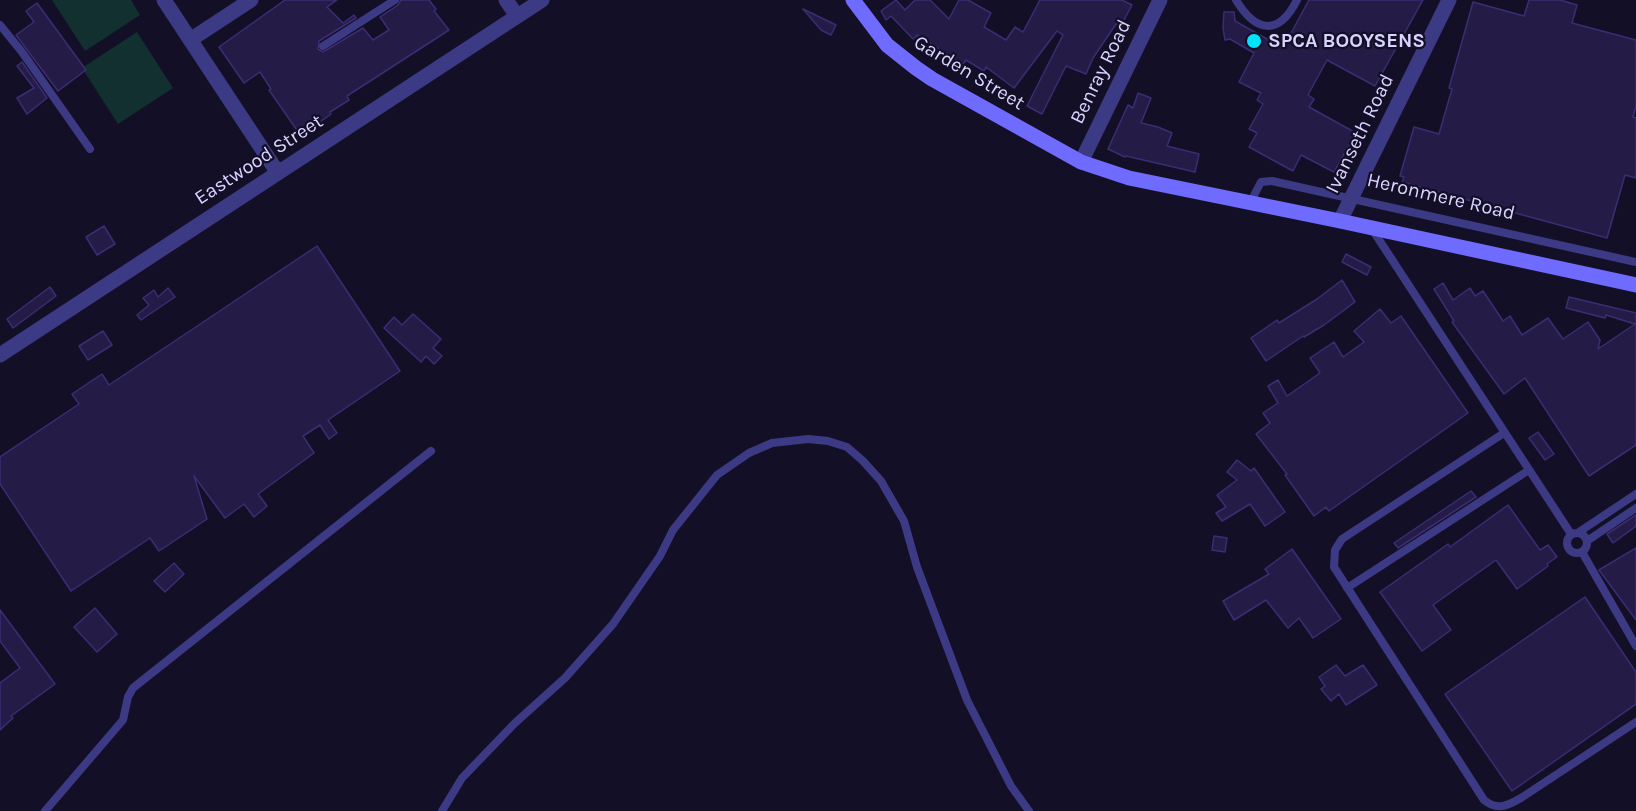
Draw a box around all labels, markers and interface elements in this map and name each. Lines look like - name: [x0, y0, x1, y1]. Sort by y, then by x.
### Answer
- street label: Benray Road: [1065, 16, 1137, 128]
- place label: SPCA BOOYSENS: [1268, 29, 1425, 53]
- street label: Garden Street: [909, 31, 1029, 115]
- marker: SPCA BOOYSENS: [1245, 32, 1263, 50]
- street label: Ivanseth Road: [1321, 70, 1399, 198]
- street label: Eastwood Street: [190, 110, 328, 210]
- street label: Heronmere Road: [1365, 168, 1517, 226]

